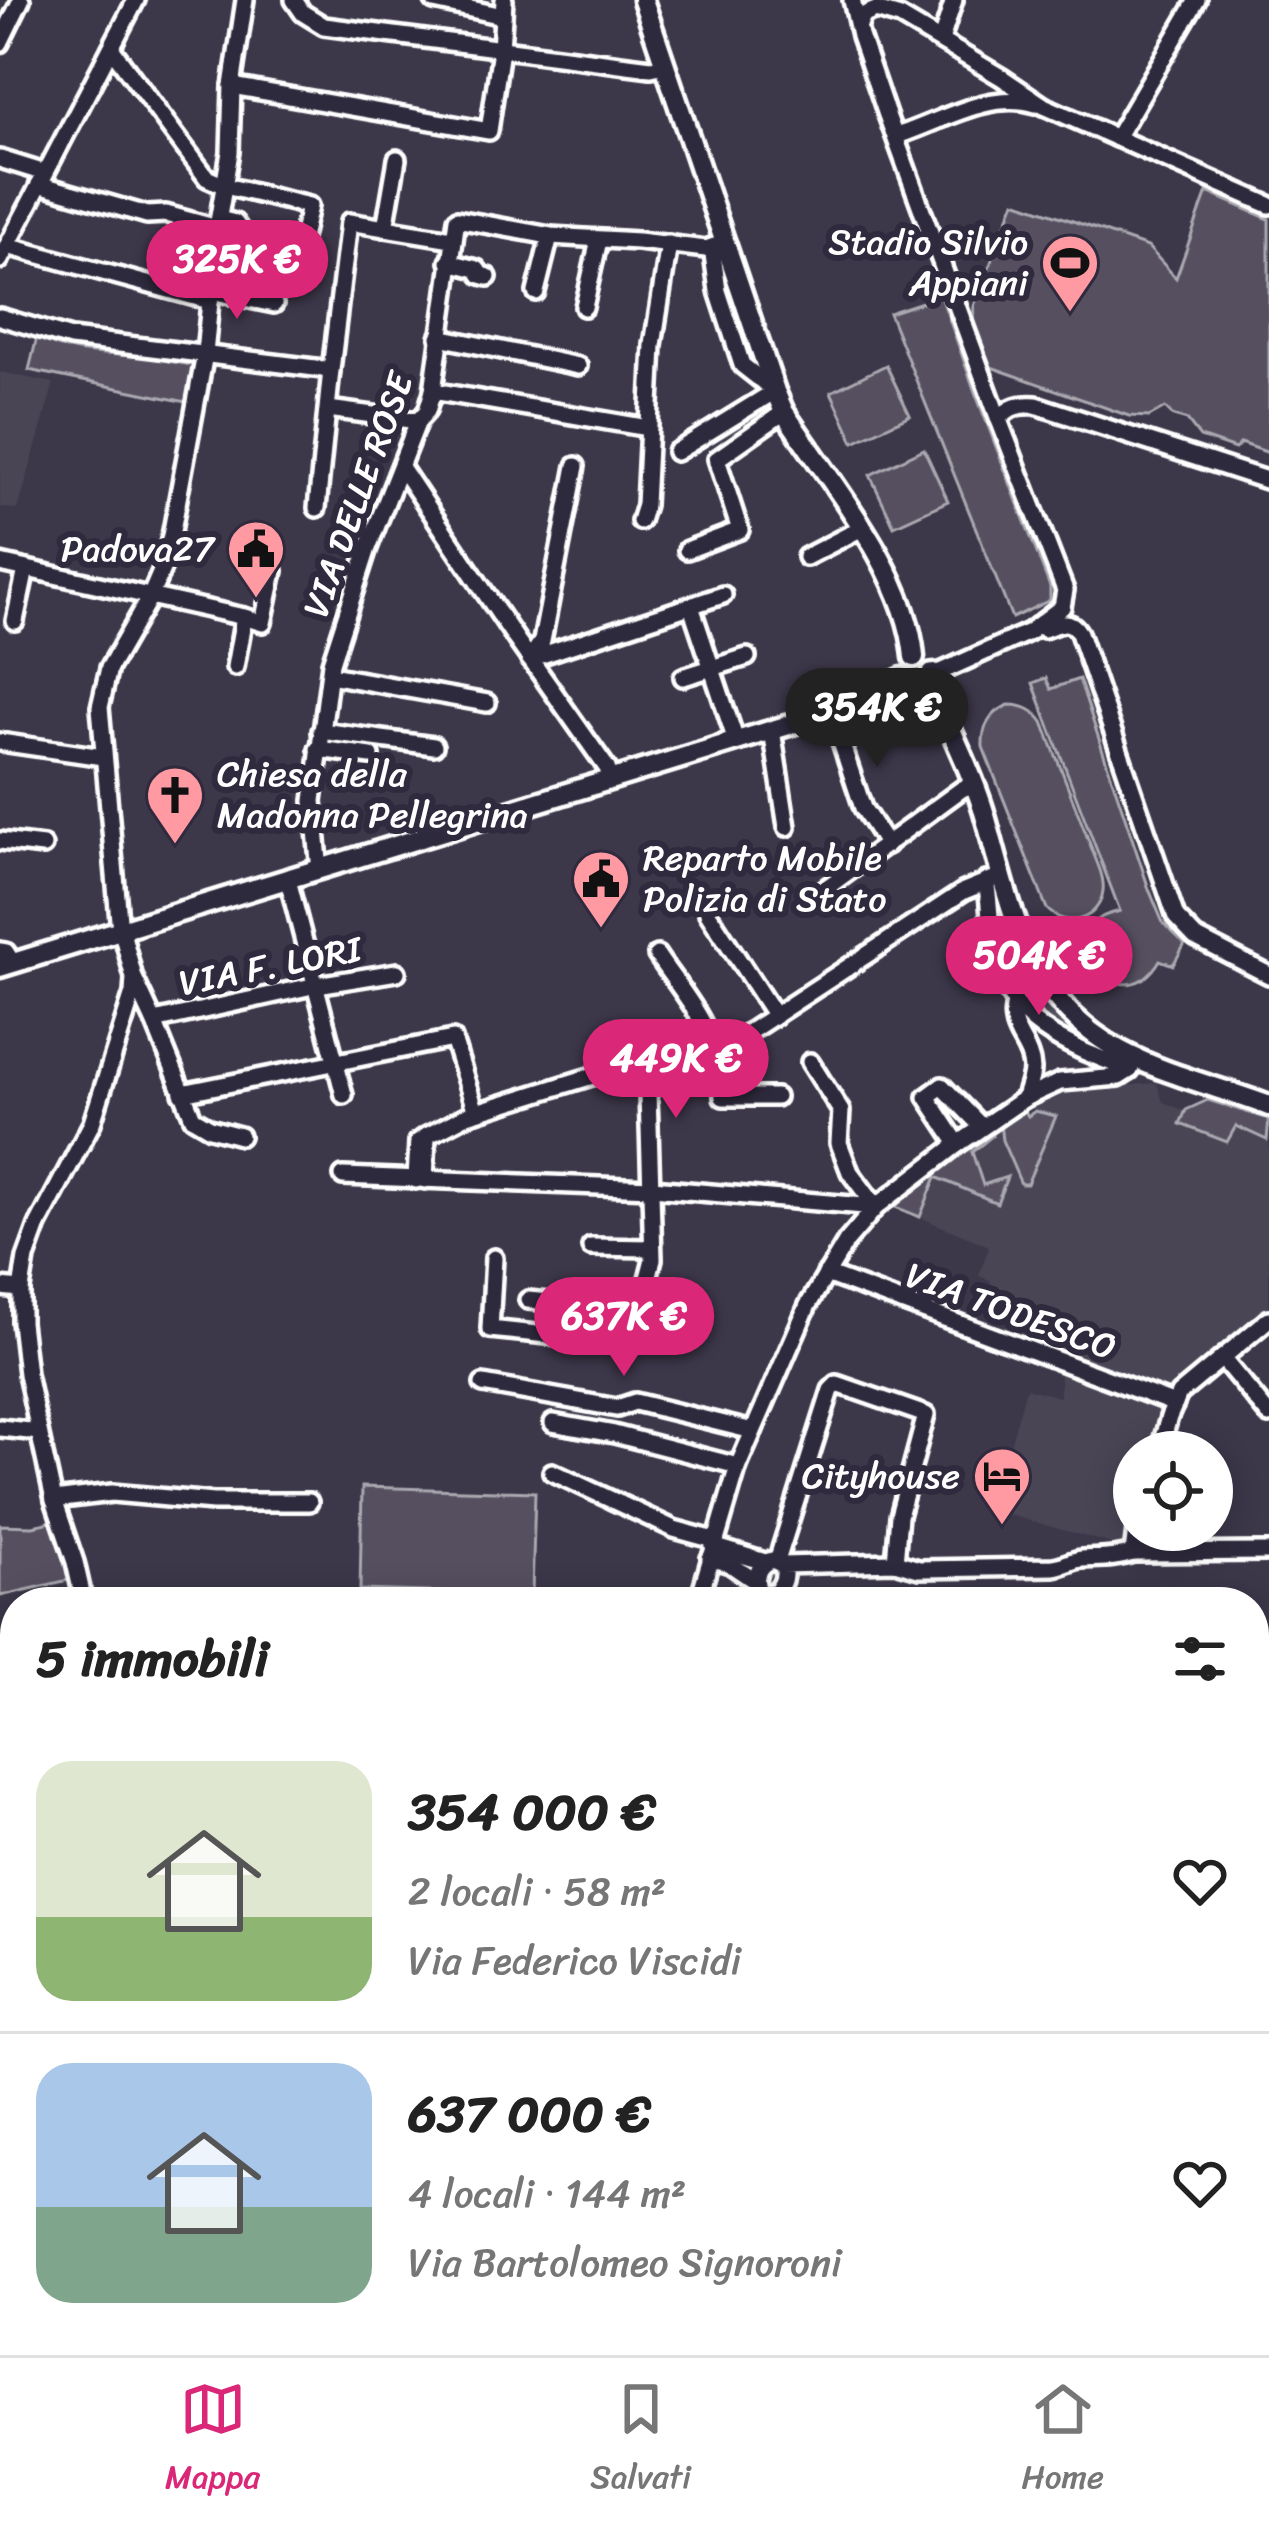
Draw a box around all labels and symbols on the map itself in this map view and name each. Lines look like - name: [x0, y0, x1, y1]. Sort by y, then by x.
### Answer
- place label: Stadio Silvio Appiani: [828, 210, 1029, 315]
- pin: 325K €: [139, 220, 335, 322]
- sports icon: Stadio Silvio Appiani: [1039, 232, 1101, 314]
- street label: VIA DELLE ROSE: [284, 361, 433, 627]
- place label: Padova27: [61, 517, 216, 581]
- public building icon: Padova27: [225, 518, 287, 600]
- pin: 354K €: [779, 668, 975, 770]
- place label: Chiesa della Madonna Pellegrina: [217, 742, 528, 847]
- church icon: Chiesa della Madonna Pellegrina: [144, 764, 206, 846]
- place label: Reparto Mobile Polizia di Stato: [643, 826, 887, 931]
- public building icon: Reparto Mobile Polizia di Stato: [570, 848, 632, 930]
- street label: VIA F. LORI: [173, 916, 369, 1015]
- pin: 504K €: [941, 916, 1137, 1018]
- pin: 449K €: [578, 1019, 774, 1121]
- street label: VIA TODESCO: [896, 1243, 1126, 1379]
- pin: 637K €: [526, 1277, 722, 1379]
- place label: Cityhouse: [802, 1444, 960, 1508]
- hotel icon: Cityhouse: [971, 1445, 1033, 1527]

